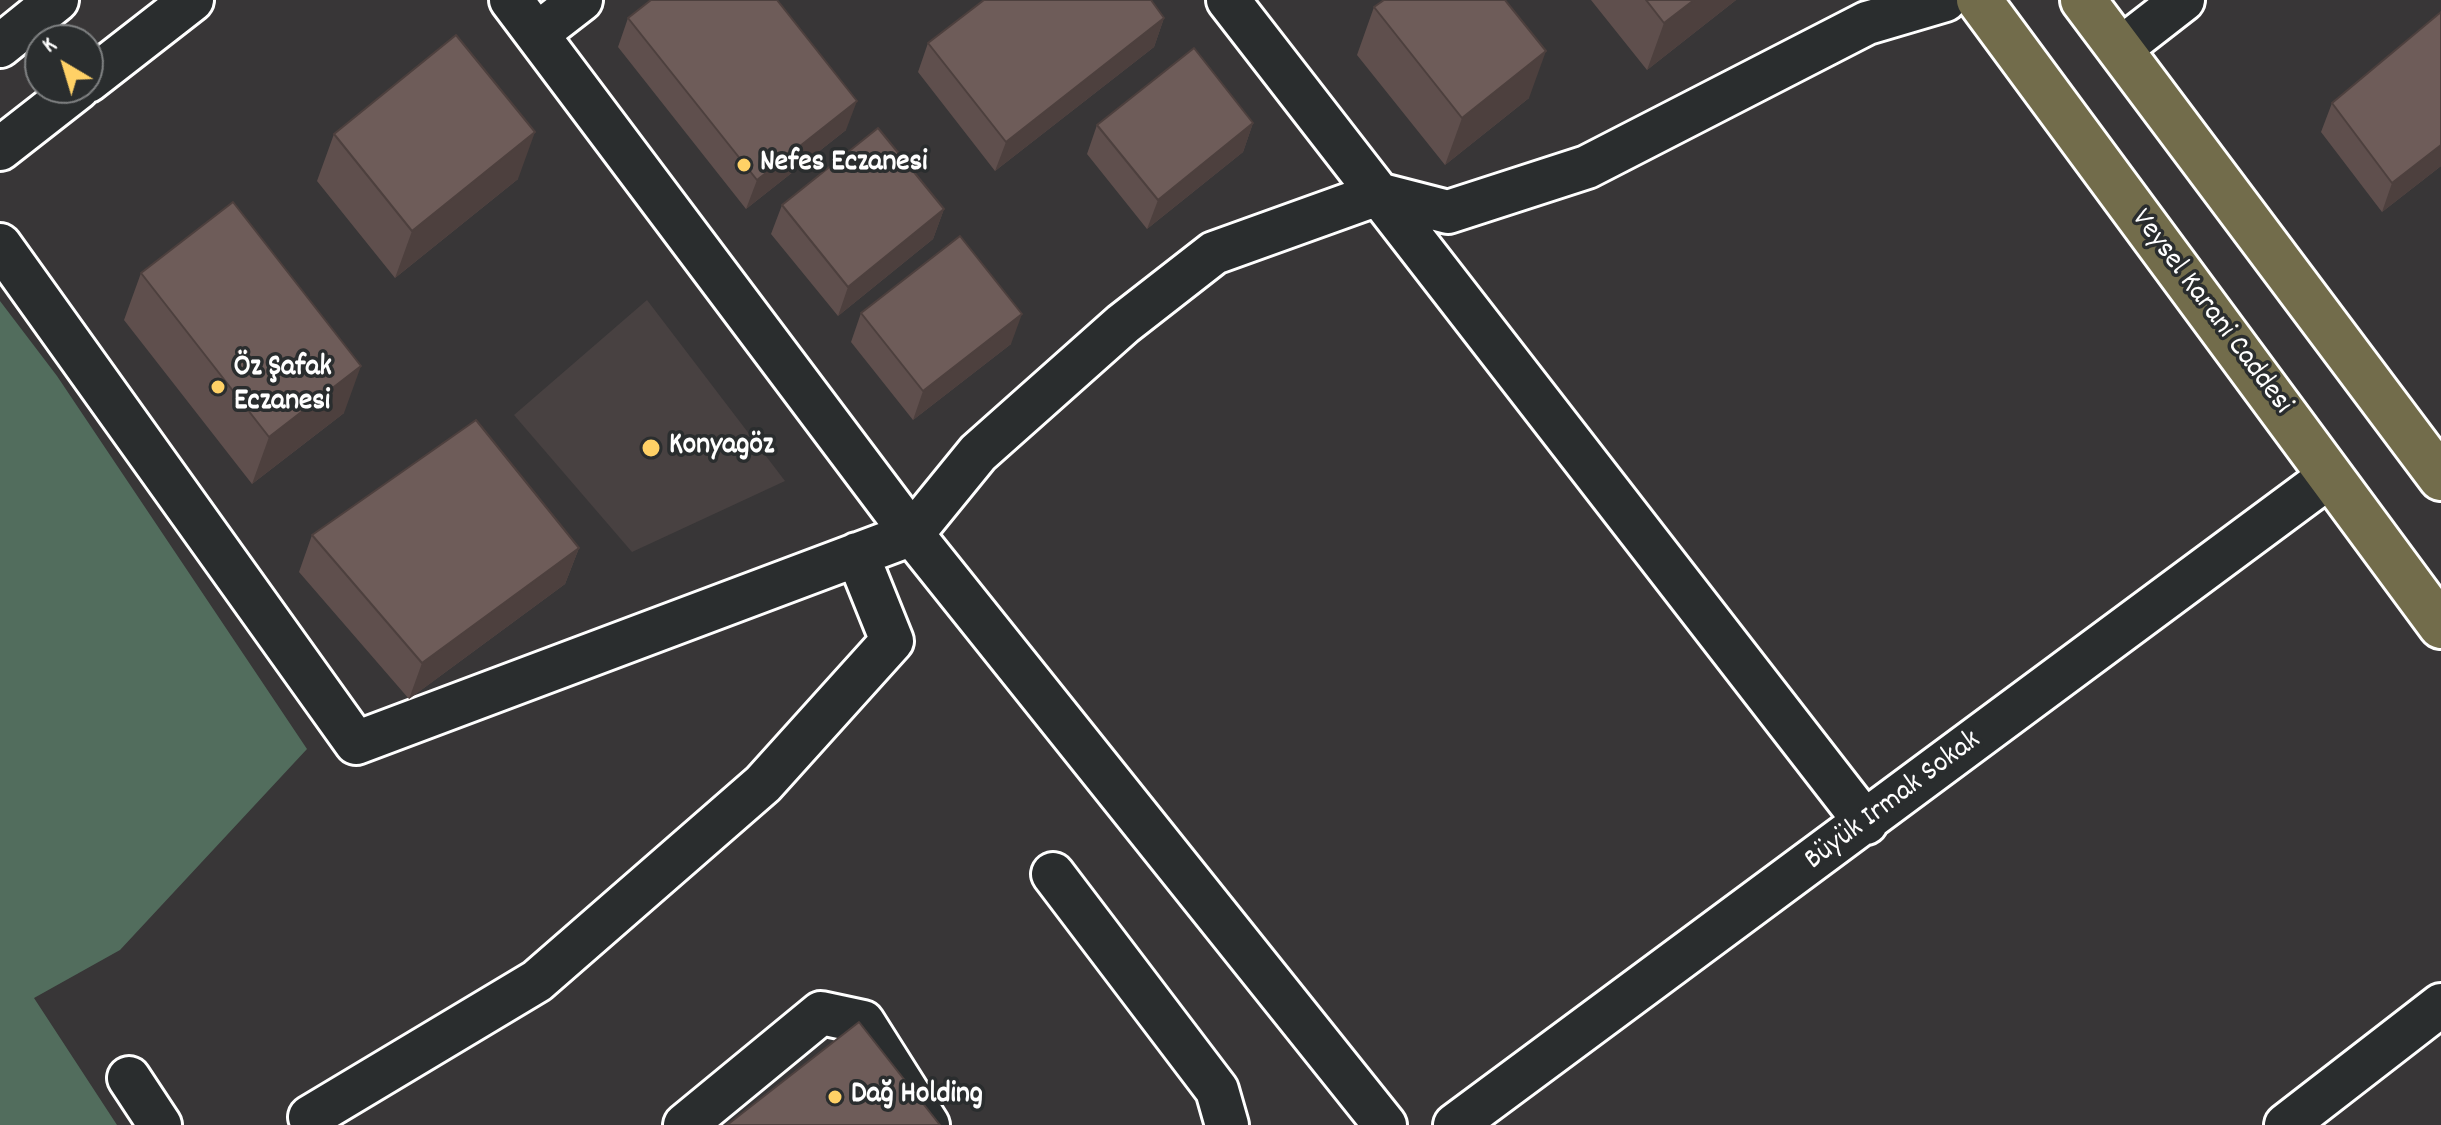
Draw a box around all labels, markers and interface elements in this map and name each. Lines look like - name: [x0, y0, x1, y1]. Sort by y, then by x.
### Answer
- north arrow: [24, 24, 104, 104]
- text: K: [37, 31, 64, 62]
- place label: Nefes Eczanesi: [760, 147, 928, 183]
- marker: Nefes Eczanesi: [735, 156, 753, 174]
- street label: Veysel Karani Caddesi: [2121, 203, 2299, 423]
- place label: Öz Şafak Eczanesi: [234, 352, 332, 422]
- marker: Öz Şafak Eczanesi: [209, 378, 227, 396]
- place label: Konyagöz: [669, 430, 774, 466]
- marker: Konyagöz: [640, 437, 662, 459]
- street label: Büyük Irmak Sokak: [1799, 724, 1989, 880]
- place label: Dağ Holding: [851, 1079, 983, 1115]
- marker: Dağ Holding: [826, 1088, 844, 1106]

